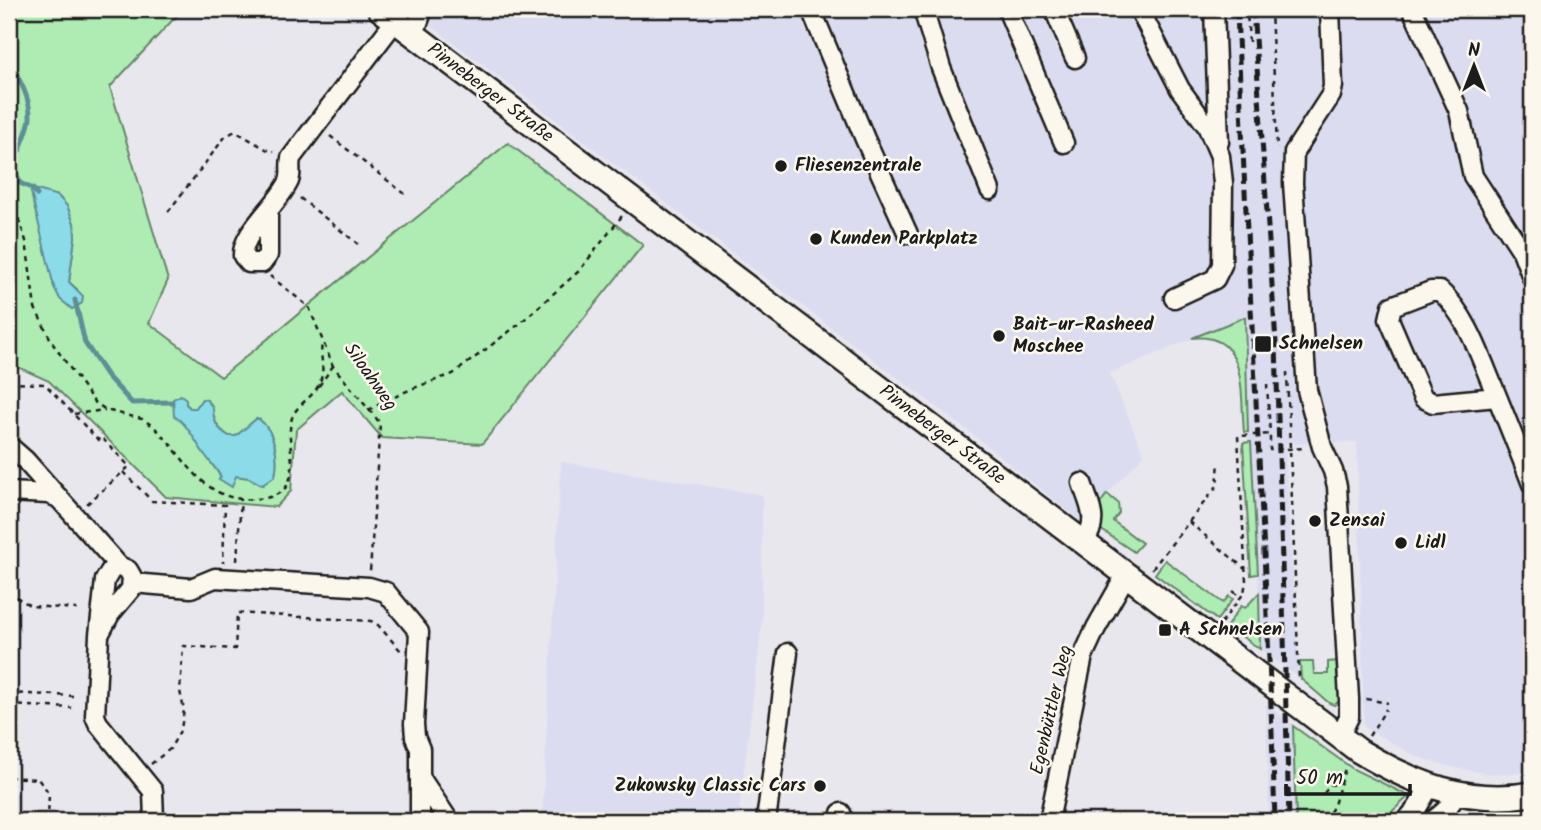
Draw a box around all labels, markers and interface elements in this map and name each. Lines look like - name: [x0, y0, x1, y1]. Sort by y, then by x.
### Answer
- north arrow: [1440, 32, 1510, 102]
- street label: Pinneberger Straße: [420, 35, 560, 151]
- text: N: [1468, 36, 1480, 66]
- place label: Fliesenzentrale: [795, 151, 922, 181]
- marker: Fliesenzentrale: [773, 158, 789, 174]
- place label: Kunden Parkplatz: [830, 224, 978, 254]
- marker: Kunden Parkplatz: [808, 231, 824, 247]
- place label: Bait-ur-Rasheed Moschee: [1013, 310, 1155, 362]
- marker: Bait-ur-Rasheed Moschee: [991, 328, 1007, 344]
- place label: Schnelsen: [1279, 329, 1363, 359]
- marker: Schnelsen: [1253, 334, 1273, 354]
- street label: Siloahweg: [336, 337, 404, 417]
- street label: Pinneberger Straße: [872, 377, 1012, 493]
- place label: Zensai: [1329, 506, 1386, 536]
- marker: Zensai: [1307, 513, 1323, 529]
- place label: Lidl: [1415, 528, 1447, 558]
- marker: Lidl: [1393, 535, 1409, 551]
- place label: A Schnelsen: [1179, 615, 1282, 645]
- marker: A Schnelsen: [1157, 622, 1173, 638]
- street label: Egenbüttler Weg: [1023, 642, 1081, 778]
- scale bar: [1286, 753, 1410, 797]
- text: 50 m: [1296, 762, 1343, 795]
- place label: Zukowsky Classic Cars: [615, 771, 806, 801]
- marker: Zukowsky Classic Cars: [812, 778, 828, 794]

